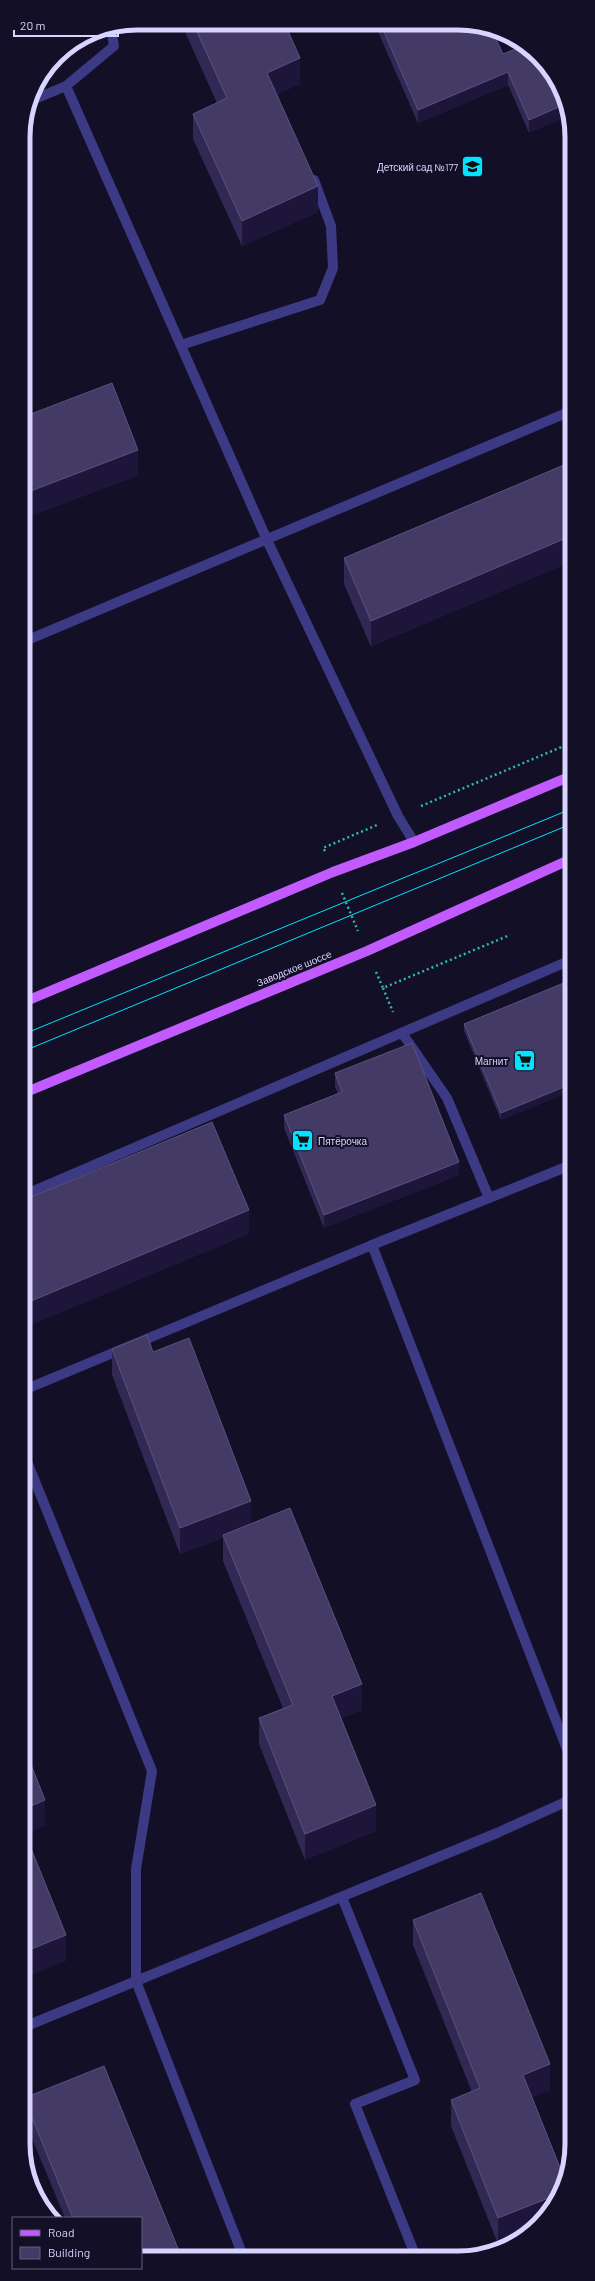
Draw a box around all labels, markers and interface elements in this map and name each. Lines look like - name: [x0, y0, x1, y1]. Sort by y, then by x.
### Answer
- scale bar: [14, 12, 118, 38]
- text: 20 m: [20, 18, 46, 32]
- school or university icon: Детский сад №177: [460, 154, 486, 180]
- place label: Детский сад №177: [377, 161, 458, 173]
- street label: Заводское шоссе: [255, 947, 334, 988]
- supermarket icon: Магнит: [511, 1048, 537, 1074]
- place label: Магнит: [475, 1055, 508, 1067]
- supermarket icon: Пятёрочка: [290, 1128, 316, 1154]
- place label: Пятёрочка: [318, 1135, 367, 1147]
- legend: [12, 2217, 142, 2269]
- text: Road: [48, 2225, 75, 2239]
- text: Building: [48, 2245, 90, 2259]

